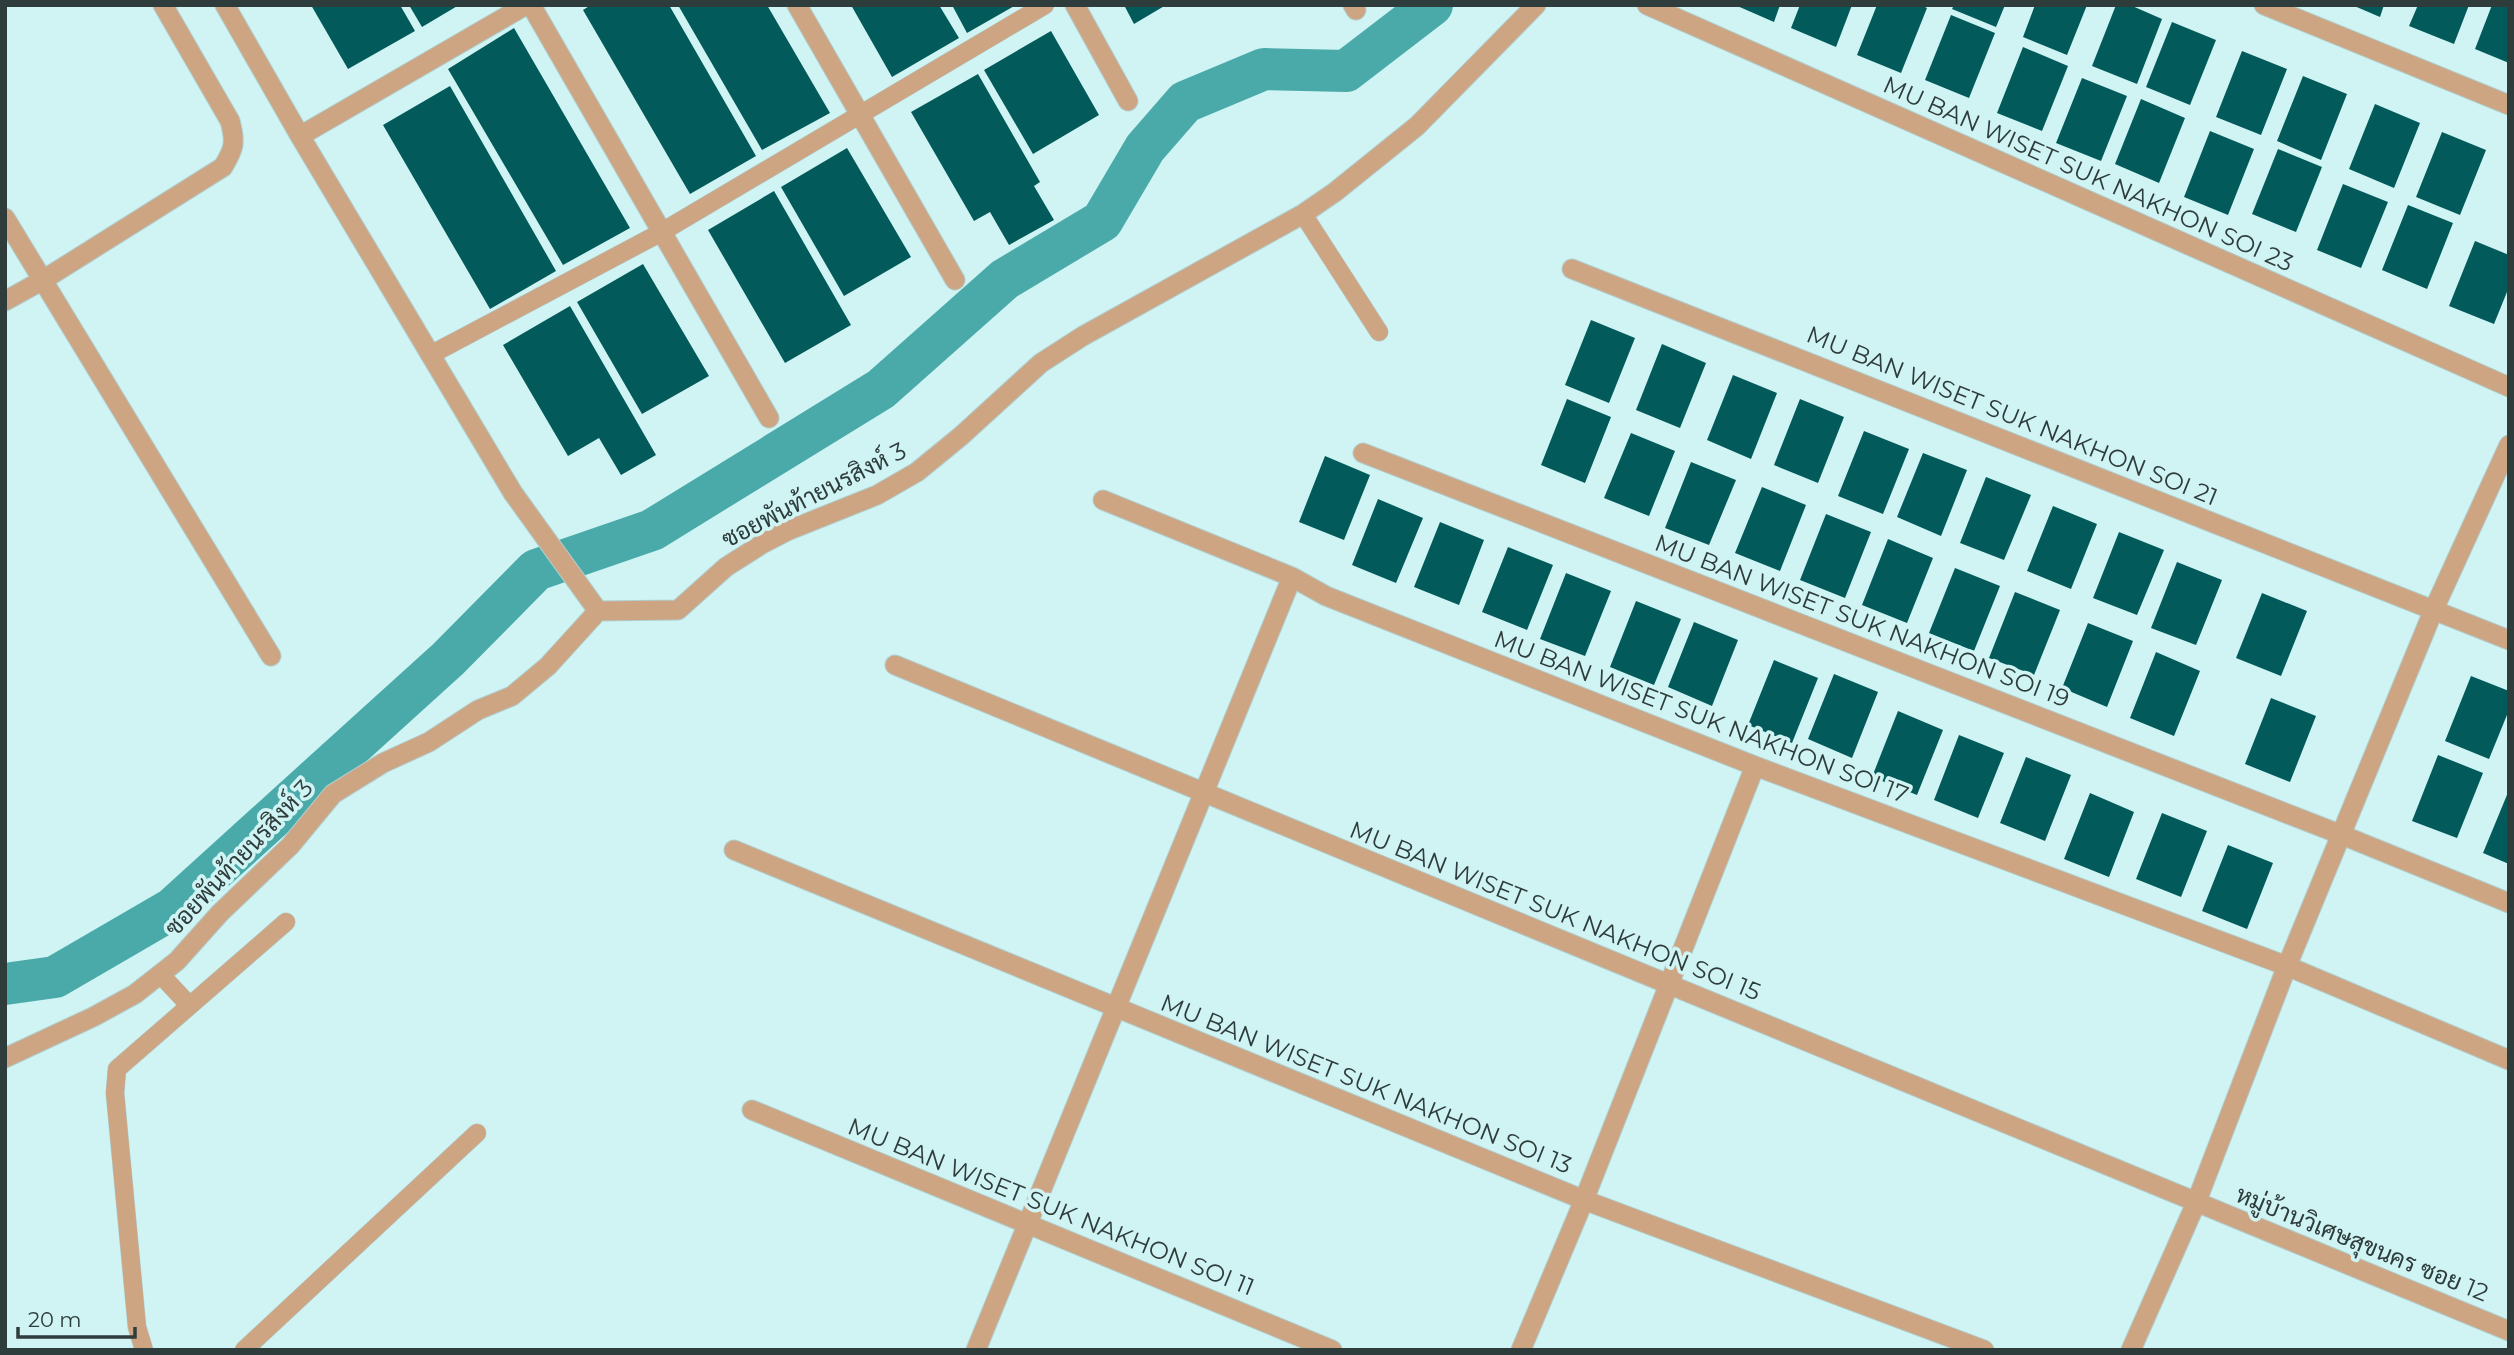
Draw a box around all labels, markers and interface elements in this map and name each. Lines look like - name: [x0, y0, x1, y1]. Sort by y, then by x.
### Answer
- street label: MU BAN WISET SUK NAKHON SOI 23: [1879, 70, 2298, 277]
- street label: MU BAN WISET SUK NAKHON SOI 21: [1802, 320, 2222, 512]
- street label: ซอยพันท้ายนรสิงห์ 3: [716, 435, 911, 554]
- street label: MU BAN WISET SUK NAKHON SOI 19: [1651, 528, 2074, 713]
- street label: MU BAN WISET SUK NAKHON SOI 17: [1490, 624, 1912, 809]
- street label: ซอยพันท้ายนรสิงห์ 3: [158, 773, 319, 942]
- street label: MU BAN WISET SUK NAKHON SOI 15: [1345, 815, 1765, 1007]
- street label: MU BAN WISET SUK NAKHON SOI 13: [1156, 988, 1576, 1180]
- street label: MU BAN WISET SUK NAKHON SOI 11: [844, 1111, 1259, 1302]
- street label: หมู่บ้านวิเศษสุขนคร ซอย 12: [2231, 1180, 2493, 1310]
- scale bar: [18, 1296, 135, 1340]
- text: 20 m: [28, 1307, 82, 1332]

